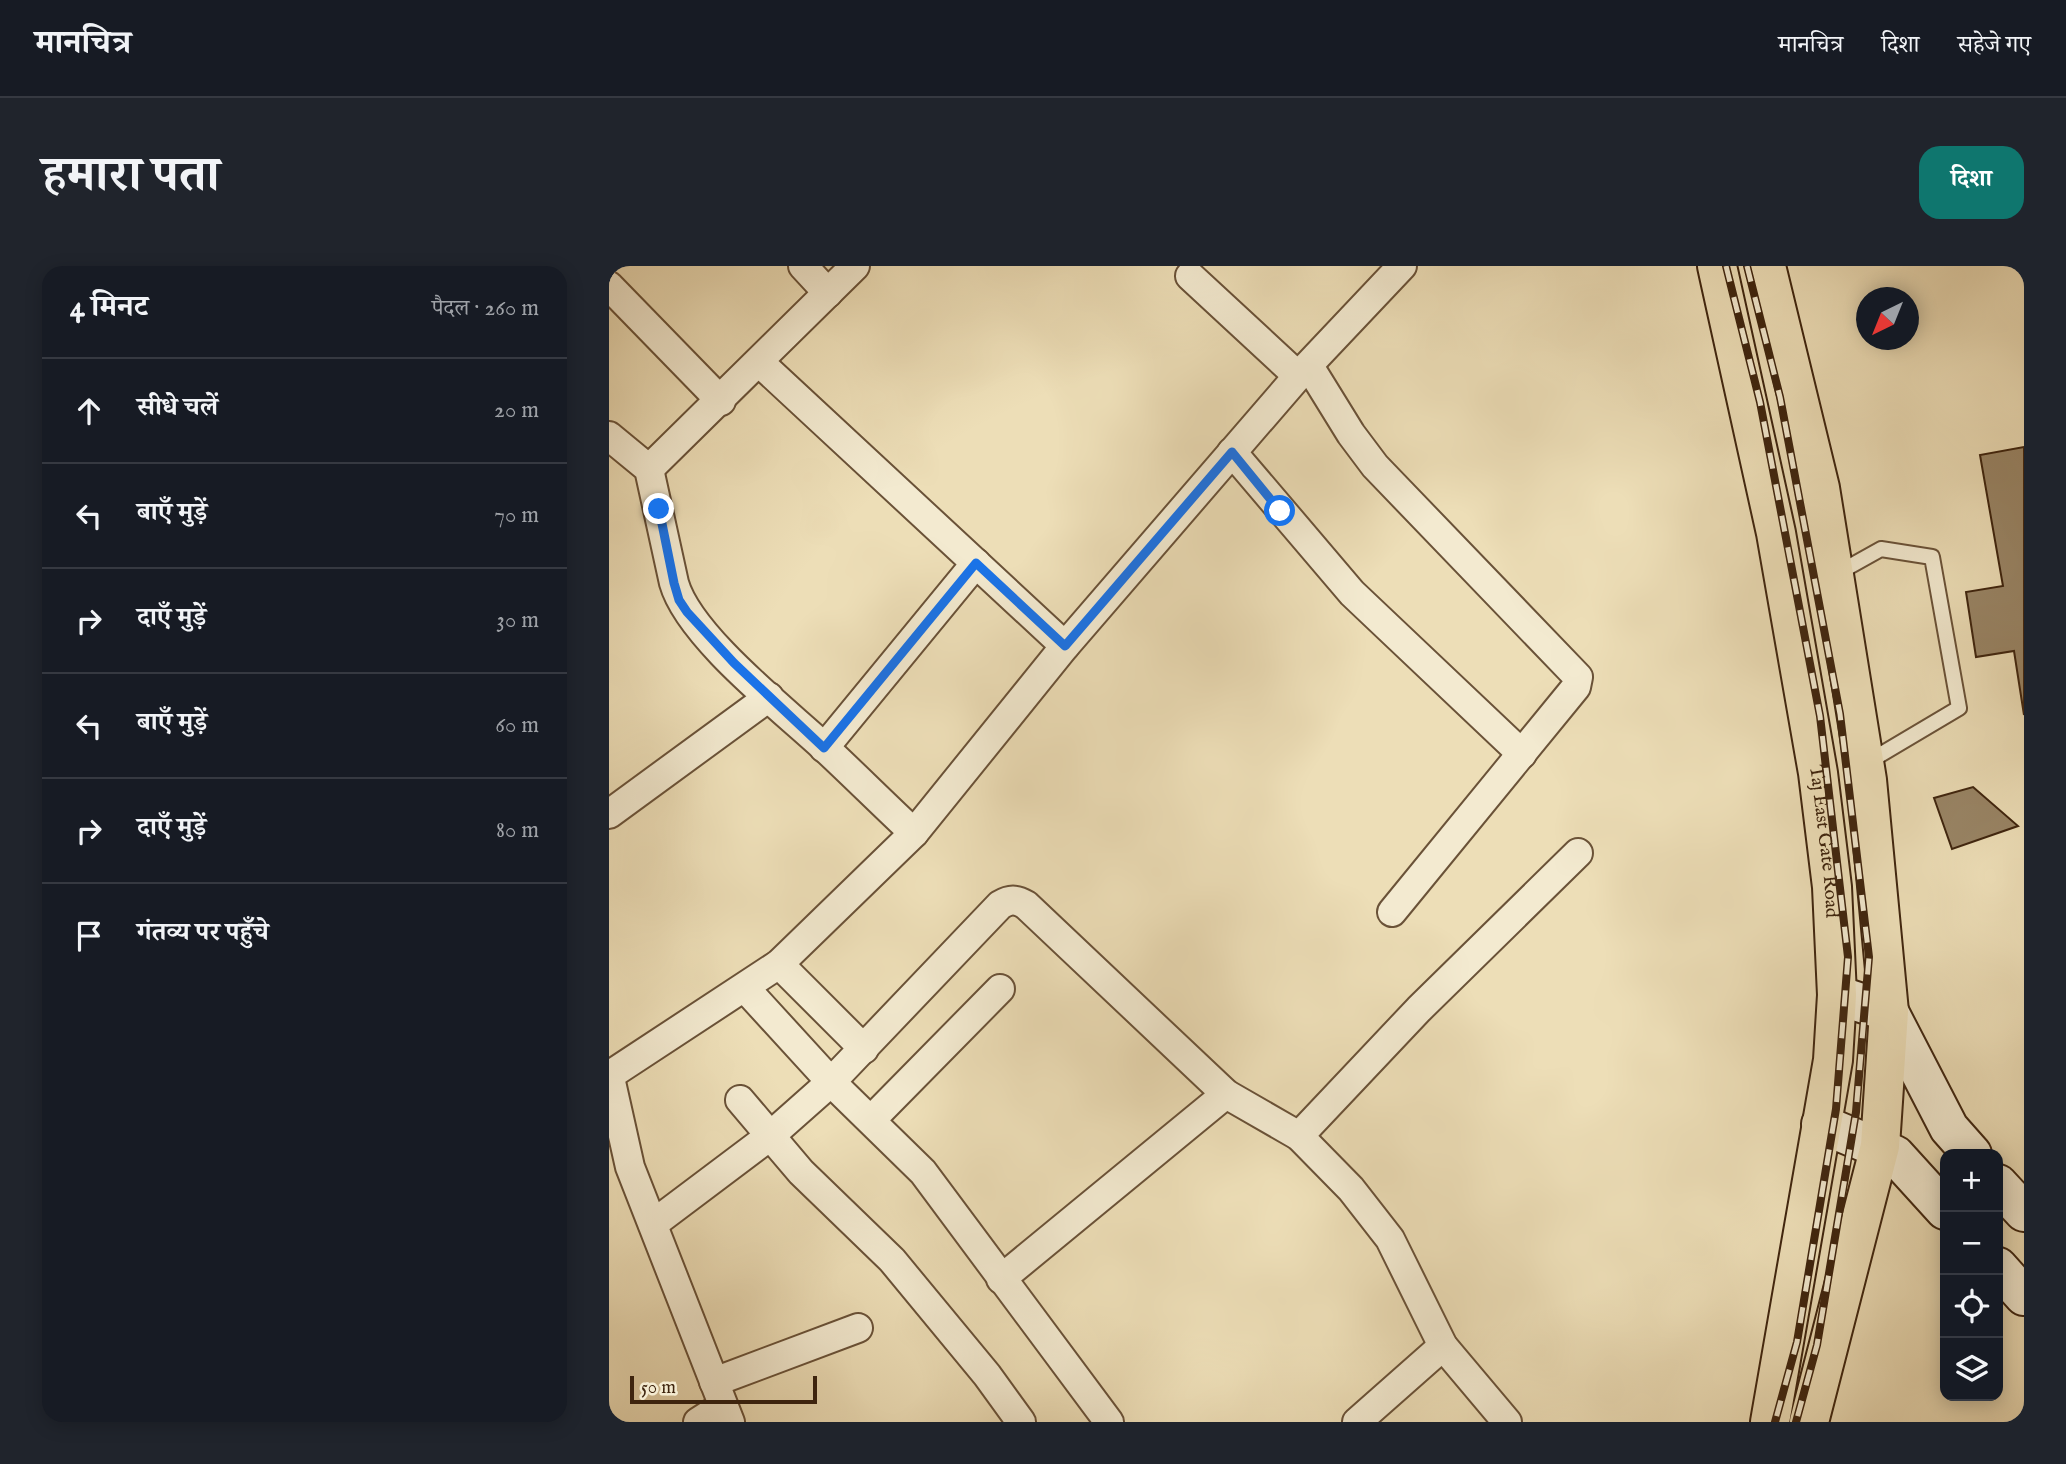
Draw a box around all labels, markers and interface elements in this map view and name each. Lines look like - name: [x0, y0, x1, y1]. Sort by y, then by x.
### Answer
- text: मानचित्र: [35, 23, 131, 65]
- text: मानचित्र: [1778, 30, 1843, 61]
- text: दिशा: [1881, 30, 1920, 61]
- text: सहेजे गए: [1958, 30, 2031, 61]
- text: हमारा पता: [42, 146, 219, 208]
- button: दिशा: [1919, 146, 2024, 219]
- north arrow: [1856, 287, 1919, 350]
- text: 4 मिनट: [70, 289, 148, 327]
- text: पैदल · 260 m: [432, 294, 539, 323]
- text: सीधे चलें: [137, 391, 218, 424]
- icon: ahead: [70, 392, 108, 430]
- text: 20 m: [494, 396, 539, 425]
- route end: [643, 493, 674, 524]
- route start: [1264, 495, 1295, 526]
- text: बाएँ मुड़ें: [137, 496, 207, 529]
- icon: left: [70, 497, 108, 535]
- text: 70 m: [494, 501, 539, 530]
- text: दाएँ मुड़ें: [137, 601, 206, 634]
- icon: right: [70, 602, 108, 640]
- text: 30 m: [496, 606, 539, 635]
- text: बाएँ मुड़ें: [137, 706, 207, 739]
- icon: left: [70, 707, 108, 745]
- text: 60 m: [495, 711, 539, 740]
- street label: Taj East Gate Road: [1803, 763, 1843, 919]
- text: दाएँ मुड़ें: [137, 811, 206, 844]
- icon: right: [70, 812, 108, 850]
- text: 80 m: [496, 816, 539, 845]
- text: गंतव्य पर पहुँचे: [137, 916, 269, 949]
- icon: arrive: [70, 917, 108, 955]
- map controls: [1940, 1149, 2003, 1401]
- button: +: [1940, 1149, 2003, 1212]
- button: −: [1940, 1212, 2003, 1275]
- button: locate: [1940, 1275, 2003, 1338]
- button: layers: [1940, 1338, 2003, 1401]
- scale bar: [630, 1373, 817, 1405]
- text: 50 m: [641, 1376, 676, 1400]

